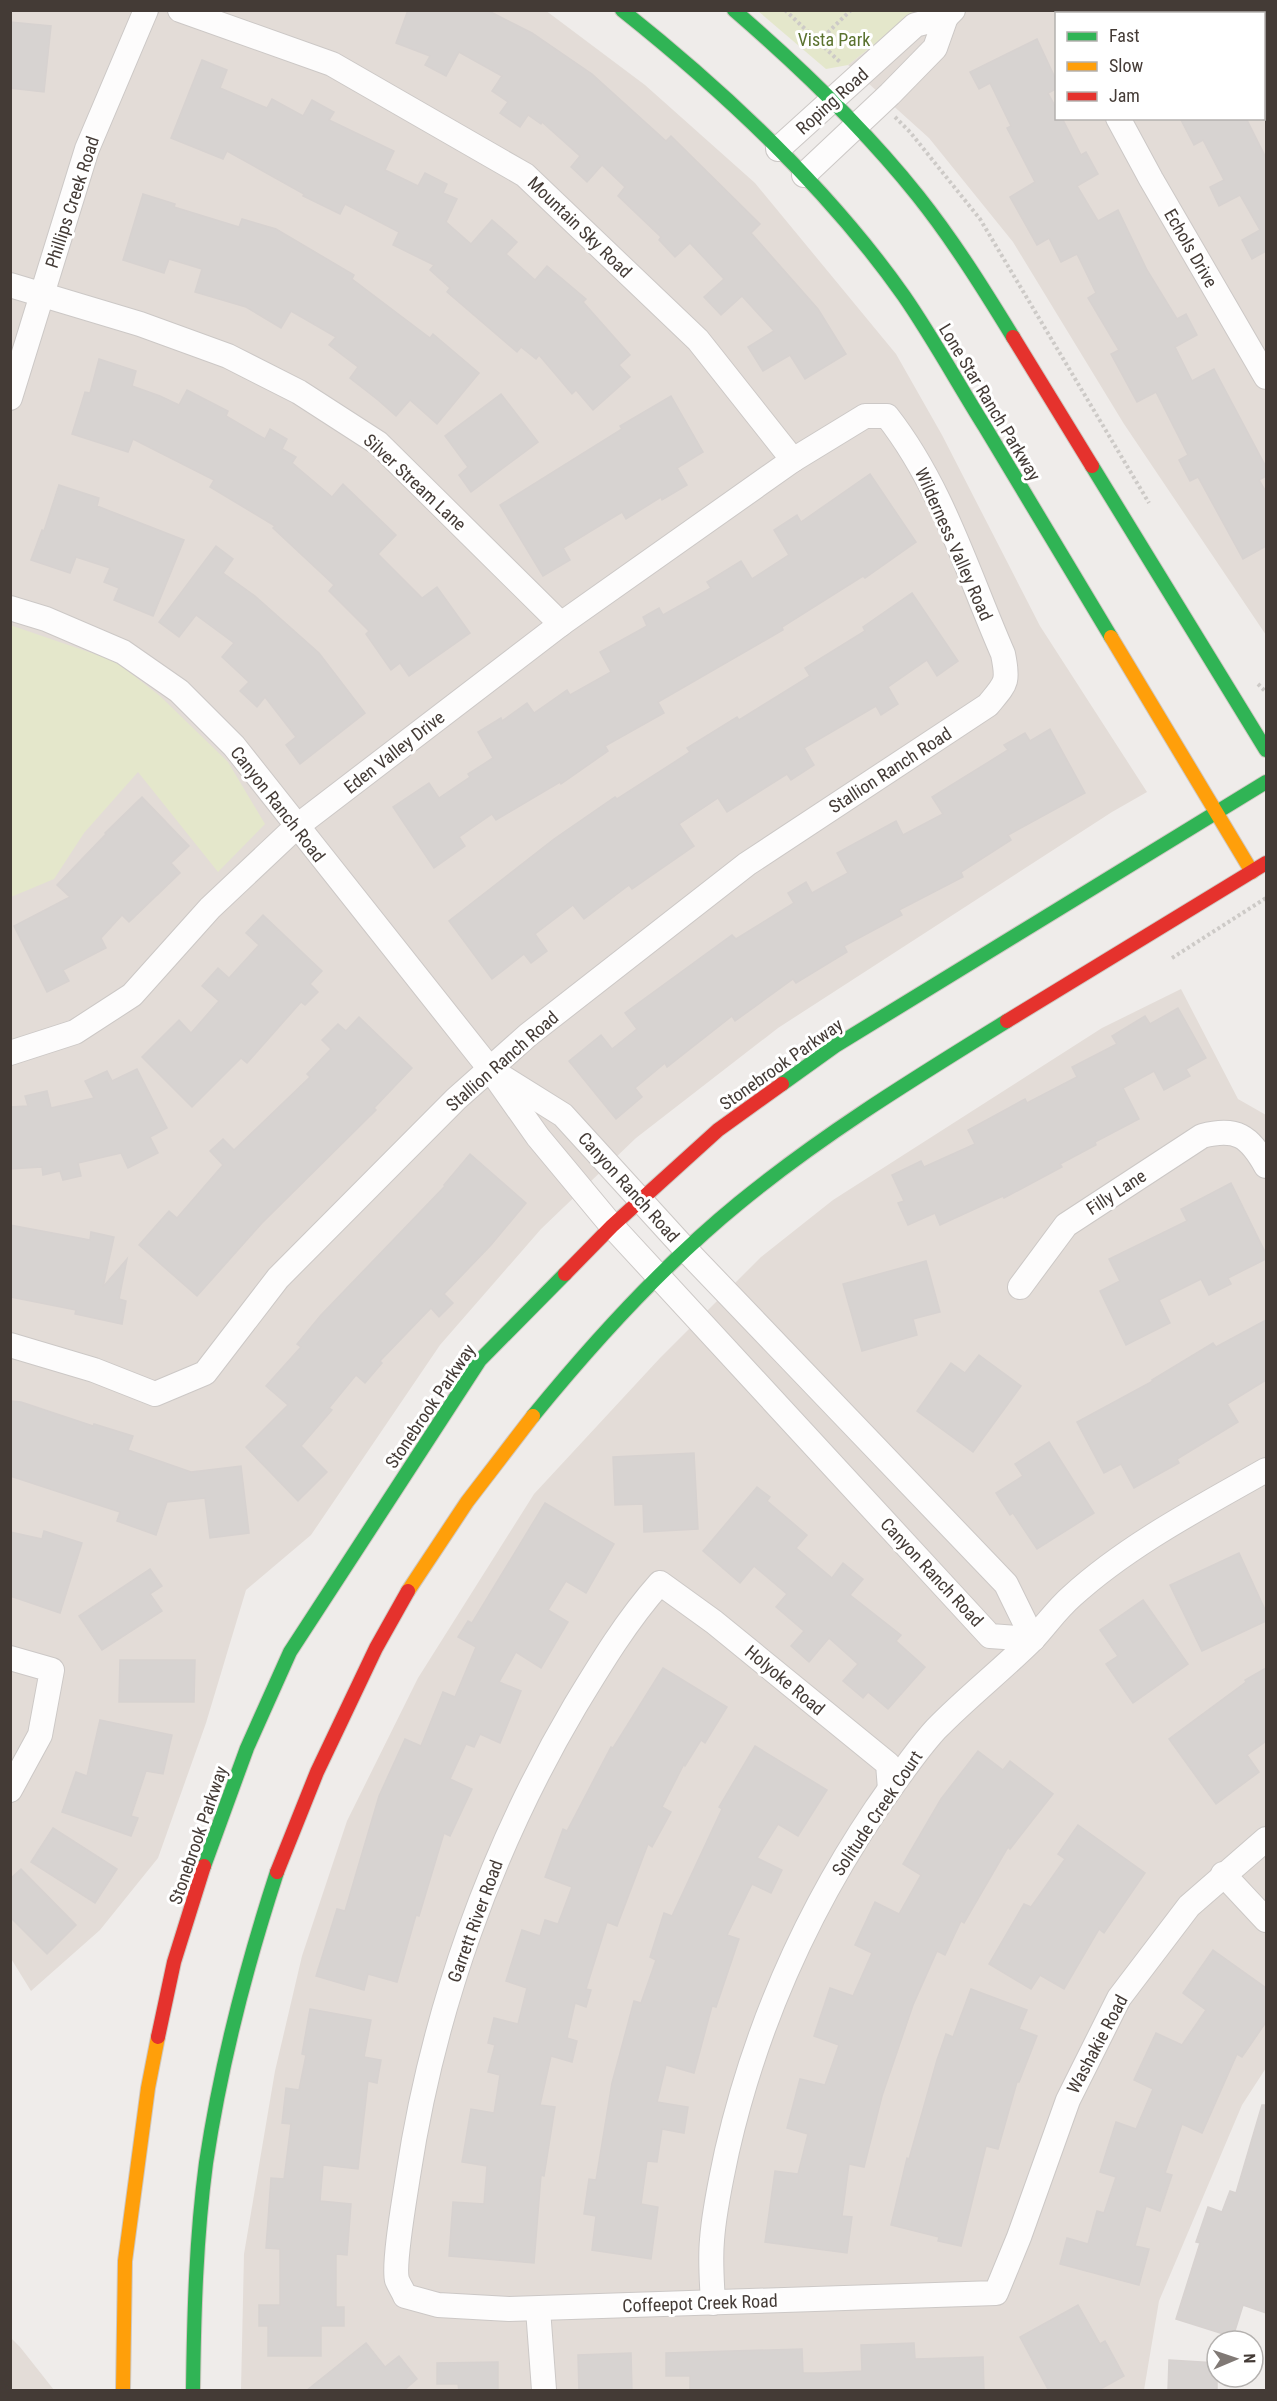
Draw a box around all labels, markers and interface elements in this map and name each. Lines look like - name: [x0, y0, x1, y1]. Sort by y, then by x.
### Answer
- legend: [1055, 12, 1265, 120]
- text: Fast: [1109, 25, 1140, 46]
- park label: Vista Park: [798, 29, 870, 50]
- text: Slow: [1109, 55, 1144, 76]
- street label: Roping Road: [792, 63, 872, 139]
- text: Jam: [1109, 85, 1140, 106]
- street label: Phillips Creek Road: [41, 134, 103, 270]
- street label: Mountain Sky Road: [524, 172, 636, 282]
- street label: Echols Drive: [1160, 205, 1222, 291]
- street label: Lone Star Ranch Parkway: [935, 320, 1046, 485]
- street label: Silver Stream Lane: [359, 429, 471, 535]
- street label: Wilderness Valley Road: [911, 464, 997, 624]
- street label: Eden Valley Drive: [340, 706, 448, 798]
- street label: Stallion Ranch Road: [825, 723, 955, 817]
- street label: Canyon Ranch Road: [226, 742, 330, 866]
- street label: Stallion Ranch Road: [442, 1007, 562, 1115]
- street label: Stonebrook Parkway: [716, 1014, 847, 1114]
- street label: Canyon Ranch Road: [574, 1128, 684, 1246]
- street label: Filly Lane: [1082, 1165, 1150, 1219]
- street label: Stonebrook Parkway: [381, 1340, 480, 1472]
- street label: Canyon Ranch Road: [876, 1513, 988, 1631]
- street label: Holyoke Road: [741, 1641, 829, 1719]
- street label: Solitude Creek Court: [827, 1747, 927, 1879]
- street label: Stonebrook Parkway: [164, 1763, 232, 1907]
- street label: Garrett River Road: [443, 1857, 507, 1985]
- street label: Washakie Road: [1062, 1991, 1132, 2097]
- street label: Coffeepot Creek Road: [622, 2290, 778, 2316]
- north arrow: [1205, 2329, 1265, 2389]
- text: N: [1240, 2353, 1259, 2364]

